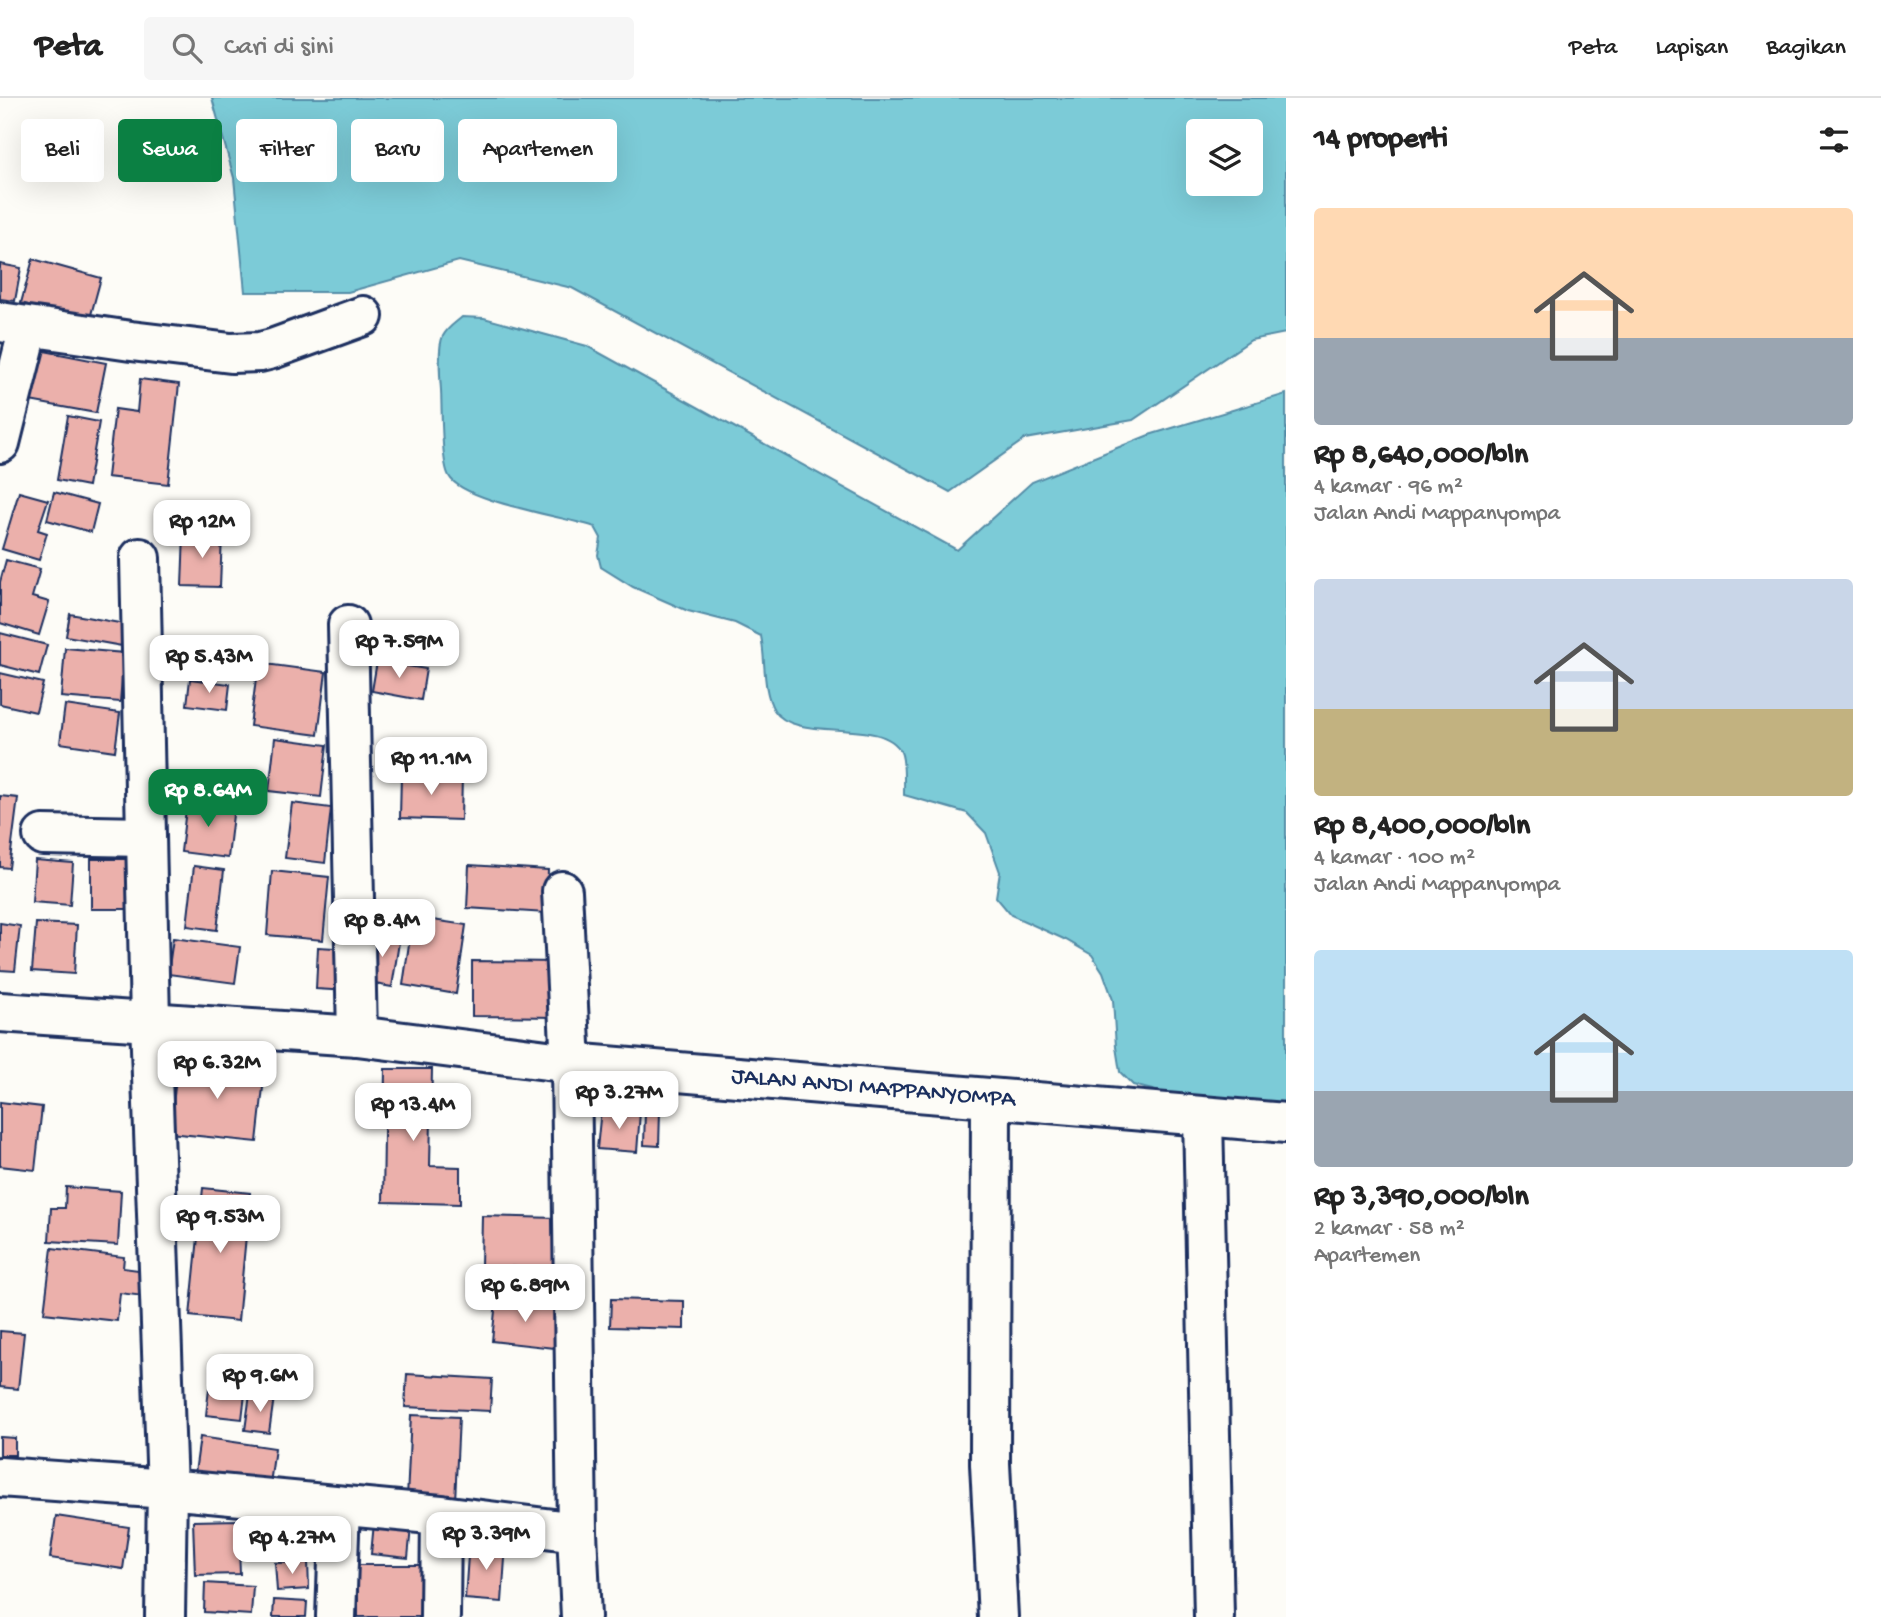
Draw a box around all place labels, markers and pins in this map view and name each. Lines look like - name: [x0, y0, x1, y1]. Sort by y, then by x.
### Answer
- pin: Rp 12M: [145, 500, 259, 560]
- pin: Rp 7.59M: [327, 620, 471, 680]
- pin: Rp 5.43M: [137, 636, 281, 695]
- pin: Rp 11.1M: [359, 738, 503, 797]
- pin: Rp 8.64M: [136, 770, 280, 829]
- pin: Rp 8.4M: [317, 900, 447, 959]
- pin: Rp 6.32M: [145, 1042, 289, 1101]
- pin: Rp 3.27M: [547, 1072, 691, 1131]
- pin: Rp 13.4M: [341, 1084, 485, 1143]
- pin: Rp 9.53M: [148, 1196, 292, 1255]
- pin: Rp 6.89M: [453, 1264, 597, 1324]
- pin: Rp 9.6M: [195, 1354, 325, 1414]
- pin: Rp 3.39M: [414, 1512, 558, 1572]
- pin: Rp 4.27M: [220, 1516, 364, 1576]

